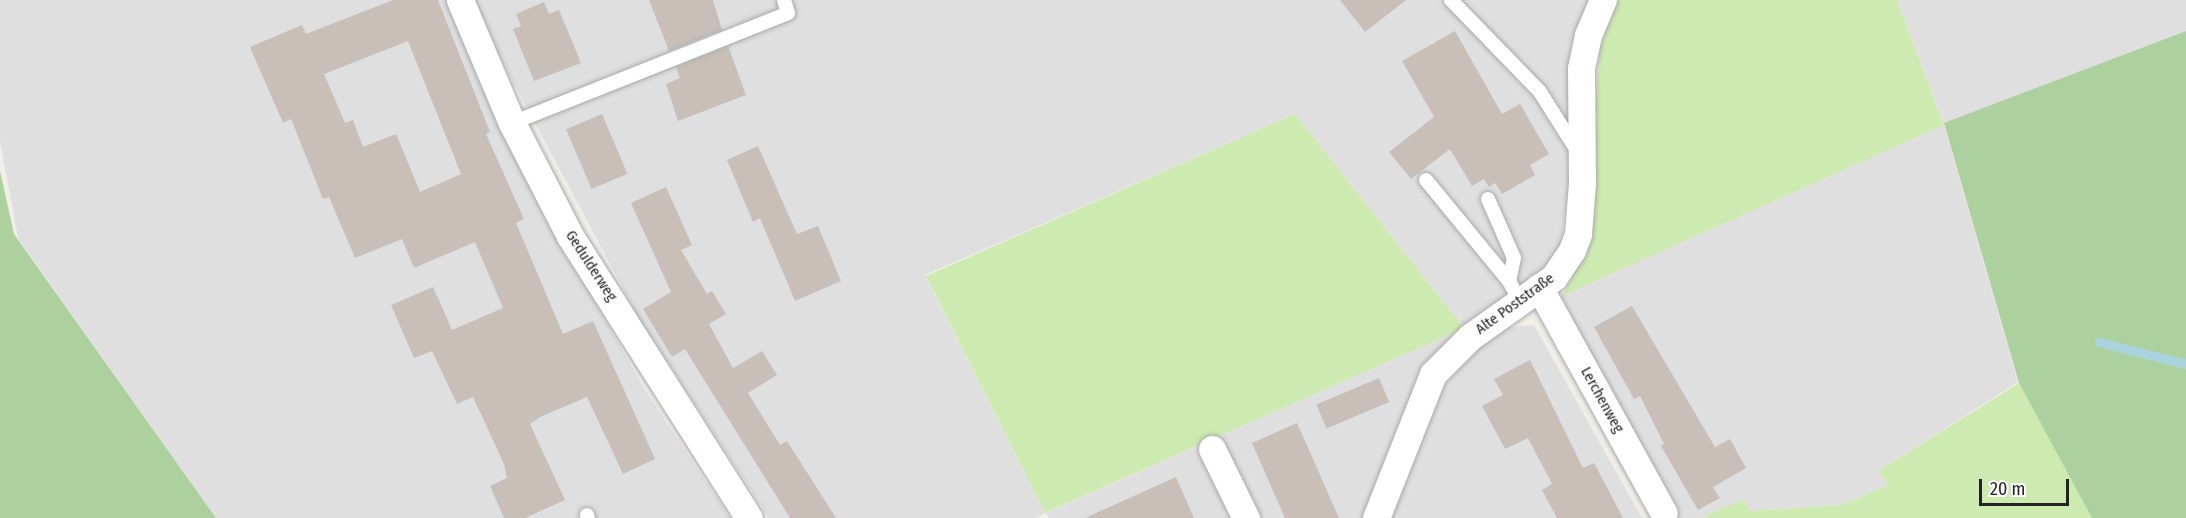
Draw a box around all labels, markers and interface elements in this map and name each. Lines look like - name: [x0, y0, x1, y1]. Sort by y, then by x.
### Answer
- street label: Gedulderweg: [561, 227, 621, 305]
- street label: Alte Poststraße: [1472, 269, 1558, 339]
- street label: Lerchenweg: [1577, 364, 1627, 436]
- scale bar: [1982, 467, 2072, 505]
- text: 20 m: [1990, 478, 2025, 500]

